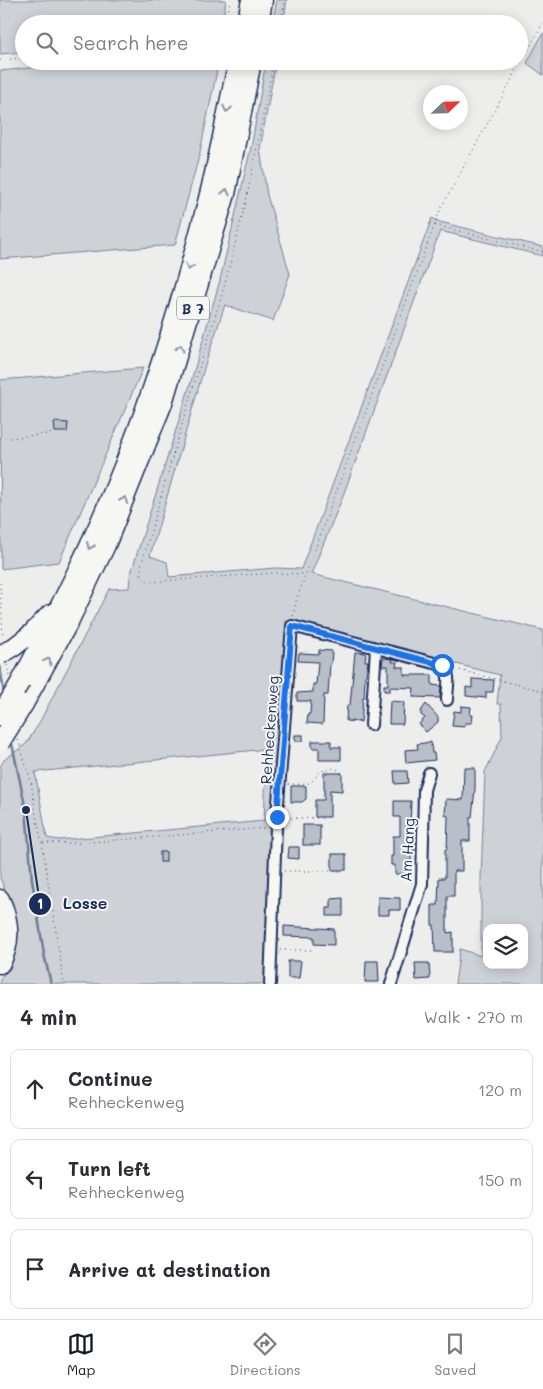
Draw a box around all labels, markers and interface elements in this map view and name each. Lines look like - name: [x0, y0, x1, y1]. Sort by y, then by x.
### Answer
- search box: [15, 15, 528, 70]
- icon: search: [33, 29, 61, 57]
- text: Search here: [73, 30, 189, 55]
- north arrow: [423, 85, 468, 130]
- one-way arrow: [223, 104, 233, 113]
- one-way arrow: [220, 188, 231, 197]
- one-way arrow: [184, 262, 195, 271]
- road number: B 7: [177, 296, 209, 320]
- one-way arrow: [175, 344, 185, 353]
- one-way arrow: [118, 496, 128, 505]
- one-way arrow: [85, 541, 96, 550]
- route start: [431, 654, 454, 677]
- one-way arrow: [42, 657, 52, 666]
- street label: Rehheckenweg: [255, 675, 283, 785]
- route end: [266, 806, 289, 829]
- street label: Am Hang: [395, 817, 419, 883]
- callout: Losse: [28, 888, 118, 919]
- text: Losse: [63, 892, 107, 913]
- text: 1: [37, 893, 43, 913]
- map controls: [483, 924, 528, 969]
- button: layers: [483, 924, 528, 969]
- text: 4 min: [20, 1003, 77, 1030]
- text: Walk · 270 m: [424, 1006, 523, 1027]
- text: Continue: [68, 1066, 153, 1091]
- icon: ahead: [21, 1075, 49, 1103]
- text: 120 m: [478, 1079, 522, 1100]
- text: Rehheckenweg: [68, 1091, 184, 1112]
- text: Turn left: [68, 1156, 151, 1181]
- icon: left: [21, 1165, 49, 1193]
- text: 150 m: [478, 1169, 522, 1190]
- text: Rehheckenweg: [68, 1181, 184, 1202]
- icon: arrive: [21, 1255, 49, 1283]
- text: Arrive at destination: [68, 1257, 271, 1282]
- tab: Map: [67, 1330, 95, 1379]
- tab: Directions: [229, 1330, 301, 1379]
- tab: Saved: [434, 1330, 476, 1379]

